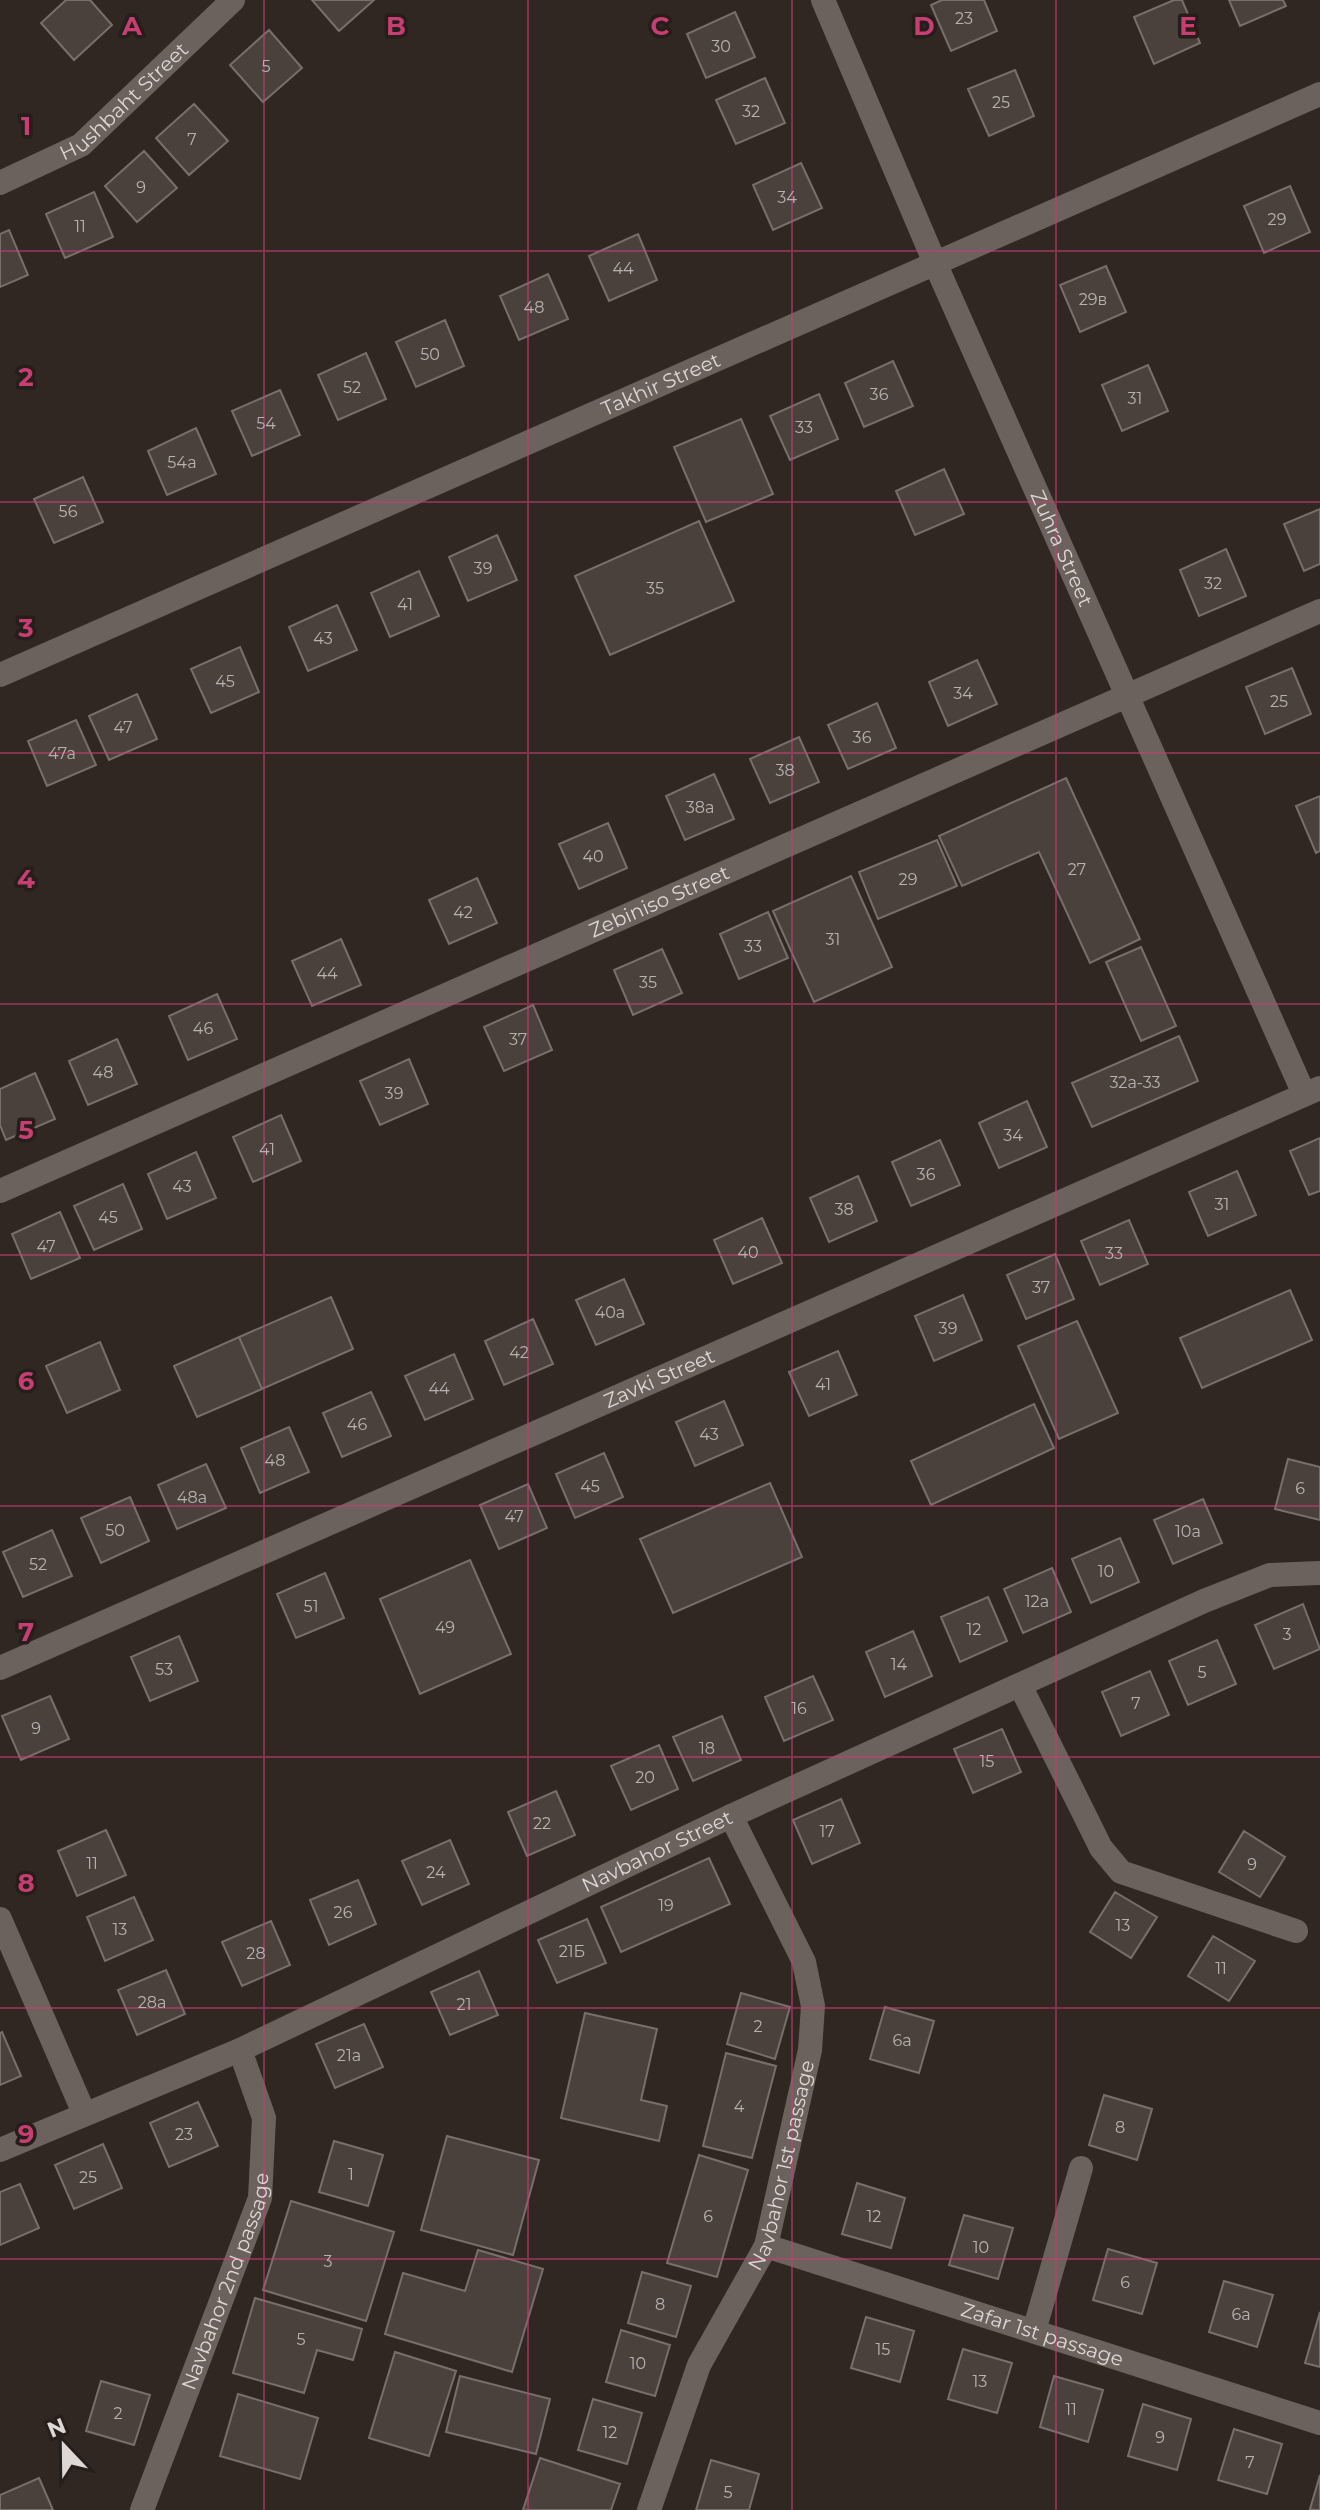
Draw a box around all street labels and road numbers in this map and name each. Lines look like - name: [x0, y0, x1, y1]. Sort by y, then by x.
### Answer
- street label: Hushbaht Street: [56, 37, 193, 165]
- street label: Takhir Street: [598, 347, 724, 421]
- street label: Zuhra Street: [1025, 486, 1098, 610]
- street label: Zebiniso Street: [585, 860, 733, 943]
- street label: Zavki Street: [600, 1344, 718, 1413]
- street label: Navbahor Street: [578, 1805, 736, 1897]
- street label: Navbahor 1st passage: [743, 2058, 819, 2275]
- street label: Navbahor 2nd passage: [176, 2172, 273, 2393]
- street label: Zafar 1st passage: [958, 2297, 1127, 2371]

